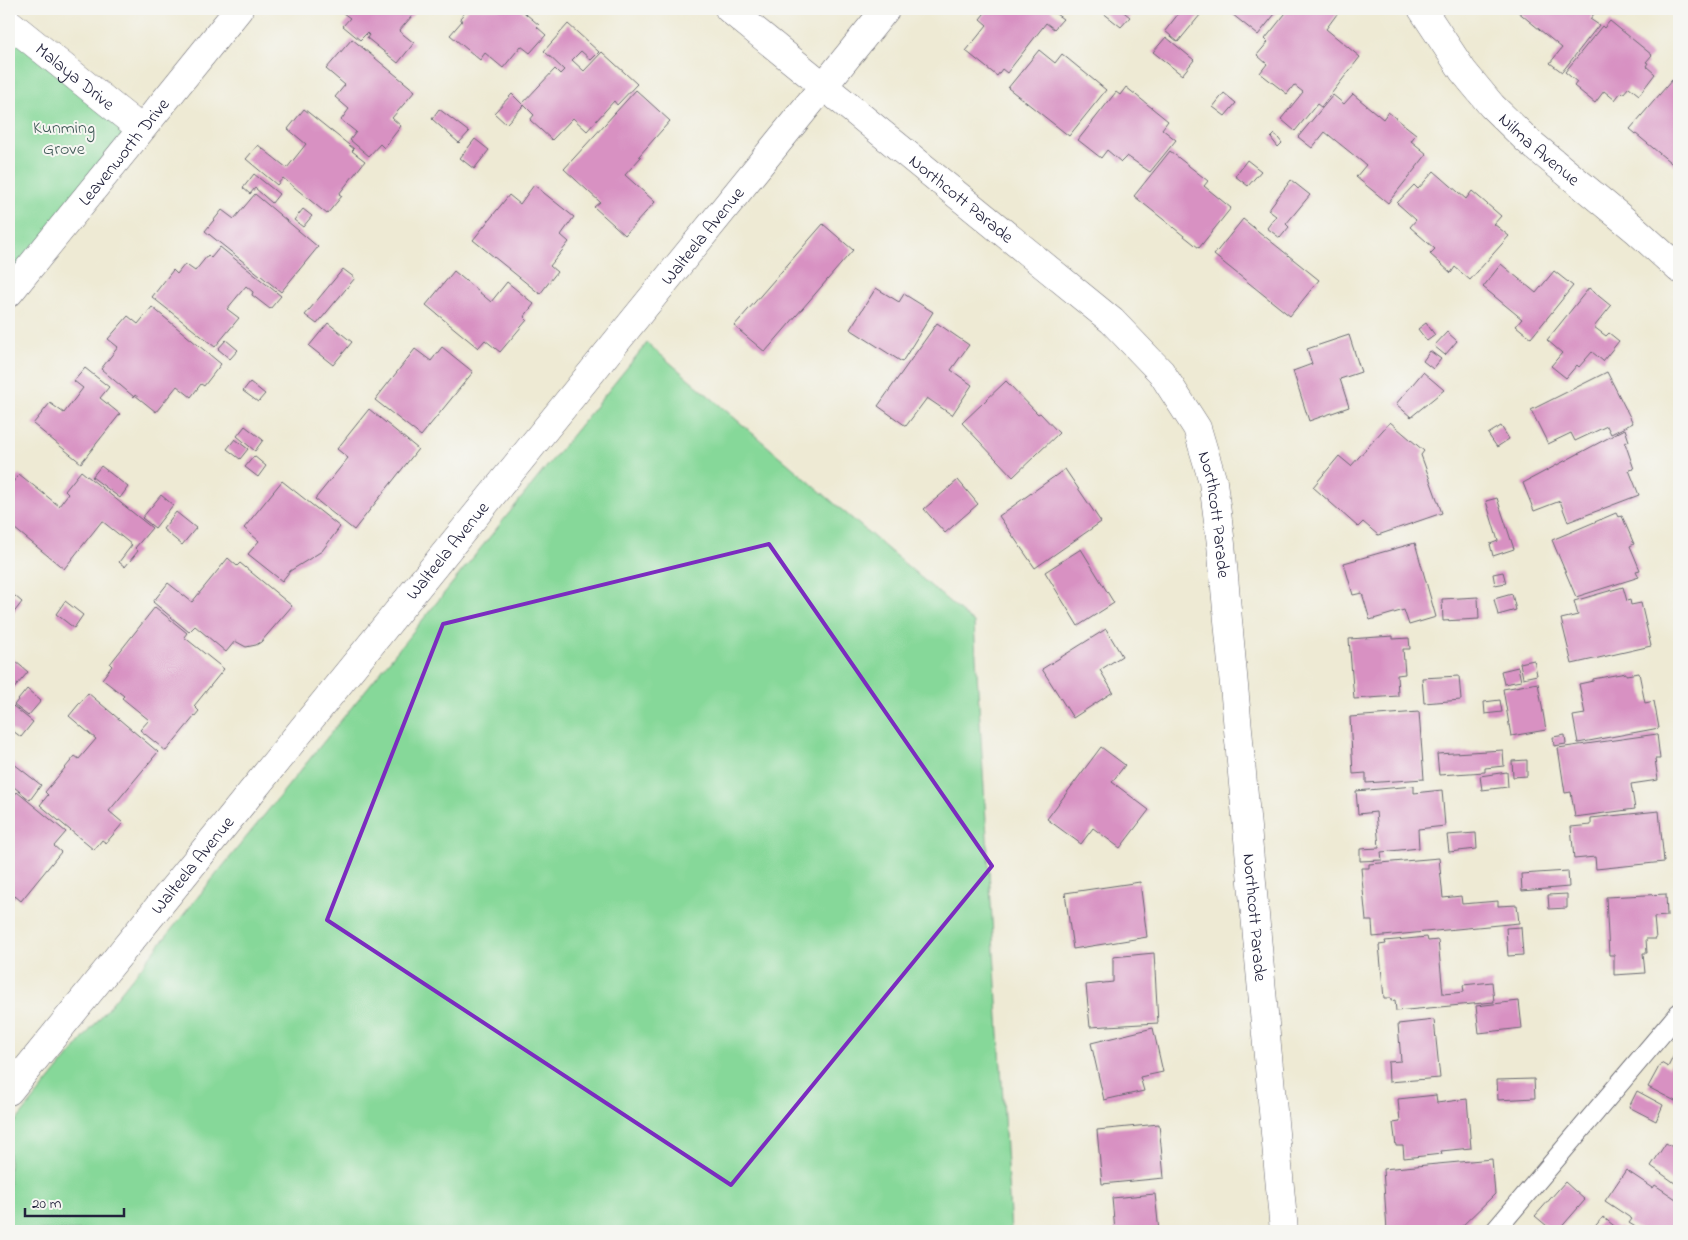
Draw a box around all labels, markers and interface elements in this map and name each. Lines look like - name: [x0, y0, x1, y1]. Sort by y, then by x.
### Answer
- street label: Malaya Drive: [29, 38, 120, 118]
- street label: Leavenworth Drive: [73, 93, 177, 212]
- street label: Nilma Avenue: [1492, 108, 1585, 194]
- park label: Kunming Grove: [33, 116, 95, 163]
- street label: Northcott Parade: [902, 149, 1019, 251]
- street label: Walteela Avenue: [656, 181, 752, 292]
- street label: Northcott Parade: [1190, 448, 1235, 580]
- street label: Walteela Avenue: [401, 496, 497, 606]
- street label: Walteela Avenue: [146, 811, 242, 921]
- street label: Northcott Parade: [1234, 852, 1272, 984]
- scale bar: [25, 1185, 124, 1217]
- text: 20 m: [32, 1193, 62, 1215]

